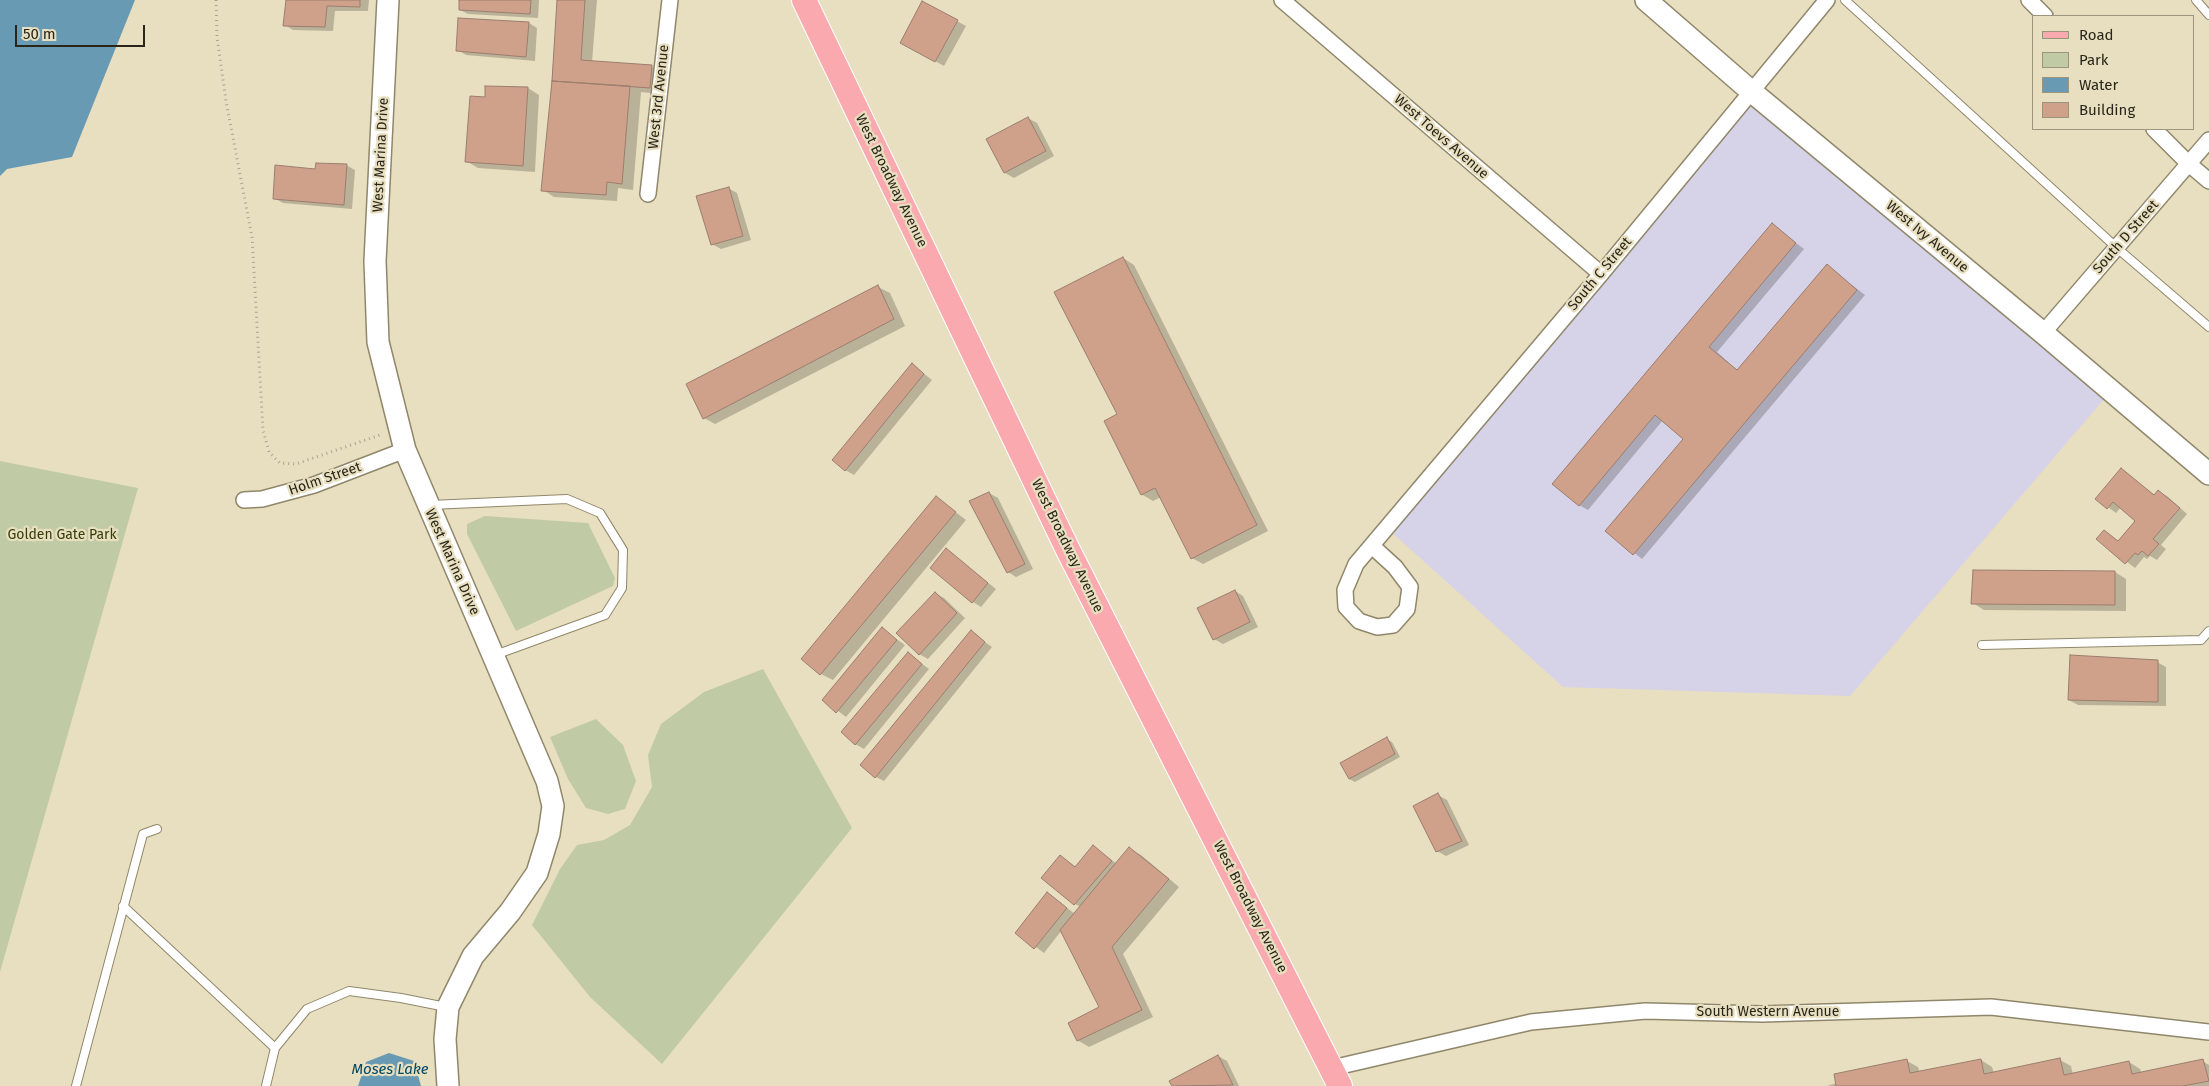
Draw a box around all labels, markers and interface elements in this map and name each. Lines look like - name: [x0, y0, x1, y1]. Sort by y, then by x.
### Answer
- scale bar: [18, 15, 148, 47]
- legend: [2032, 15, 2194, 130]
- text: 50 m: [23, 25, 56, 43]
- text: Road: [2079, 26, 2114, 44]
- street label: West 3rd Avenue: [645, 44, 673, 150]
- text: Park: [2079, 51, 2109, 69]
- text: Water: [2079, 76, 2118, 94]
- street label: West Toevs Avenue: [1390, 91, 1492, 183]
- street label: West Marina Drive: [370, 97, 392, 213]
- text: Building: [2079, 101, 2135, 119]
- street label: West Broadway Avenue: [851, 112, 931, 250]
- street label: South D Street: [2090, 197, 2162, 277]
- street label: West Ivy Avenue: [1882, 198, 1972, 276]
- street label: South C Street: [1564, 234, 1636, 314]
- street label: Holm Street: [287, 459, 363, 499]
- street label: West Broadway Avenue: [1027, 477, 1107, 615]
- street label: West Marina Drive: [421, 506, 483, 618]
- park label: Golden Gate Park: [7, 527, 117, 543]
- street label: West Broadway Avenue: [1209, 838, 1291, 976]
- street label: South Western Avenue: [1697, 1004, 1839, 1020]
- water label: Moses Lake: [351, 1061, 429, 1079]

